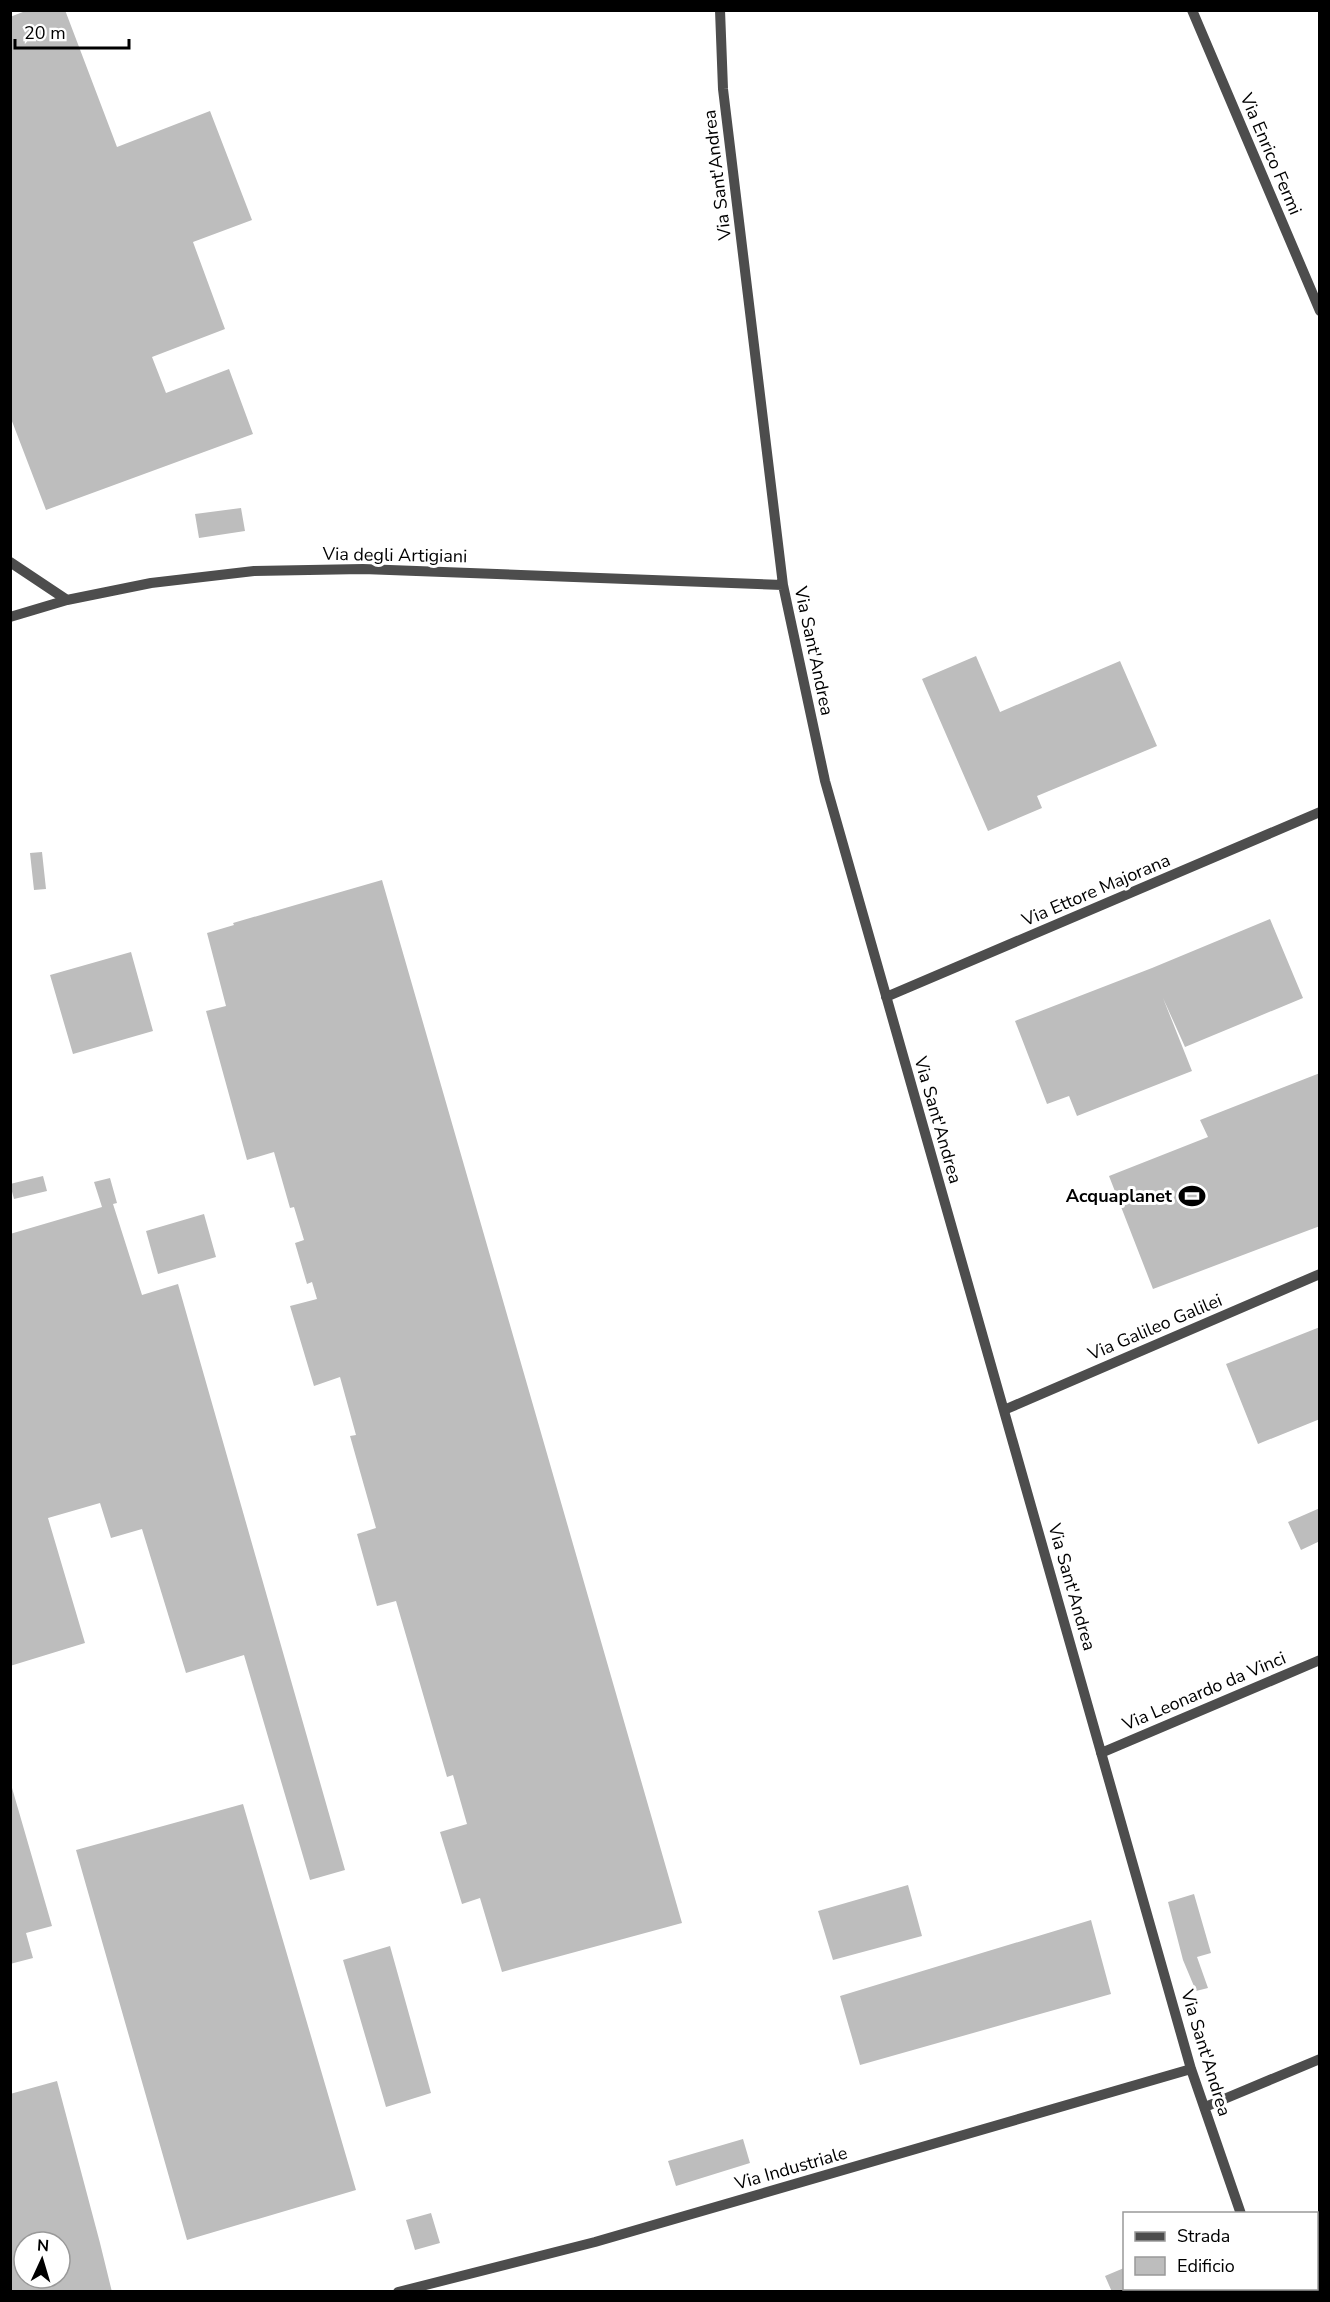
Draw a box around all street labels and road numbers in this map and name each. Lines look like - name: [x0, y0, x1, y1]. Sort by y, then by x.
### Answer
- street label: Via Enrico Fermi: [1234, 89, 1307, 219]
- street label: Via Sant'Andrea: [697, 108, 737, 243]
- street label: Via degli Artigiani: [321, 542, 468, 568]
- street label: Via Sant'Andrea: [788, 583, 839, 718]
- street label: Via Ettore Majorana: [1017, 848, 1174, 932]
- street label: Via Sant'Andrea: [908, 1053, 968, 1186]
- street label: Via Galileo Galilei: [1083, 1288, 1226, 1366]
- street label: Via Sant'Andrea: [1042, 1520, 1102, 1653]
- street label: Via Leonardo da Vinci: [1118, 1646, 1289, 1737]
- street label: Via Sant'Andrea: [1175, 1986, 1237, 2119]
- street label: Via Industriale: [731, 2140, 850, 2196]

